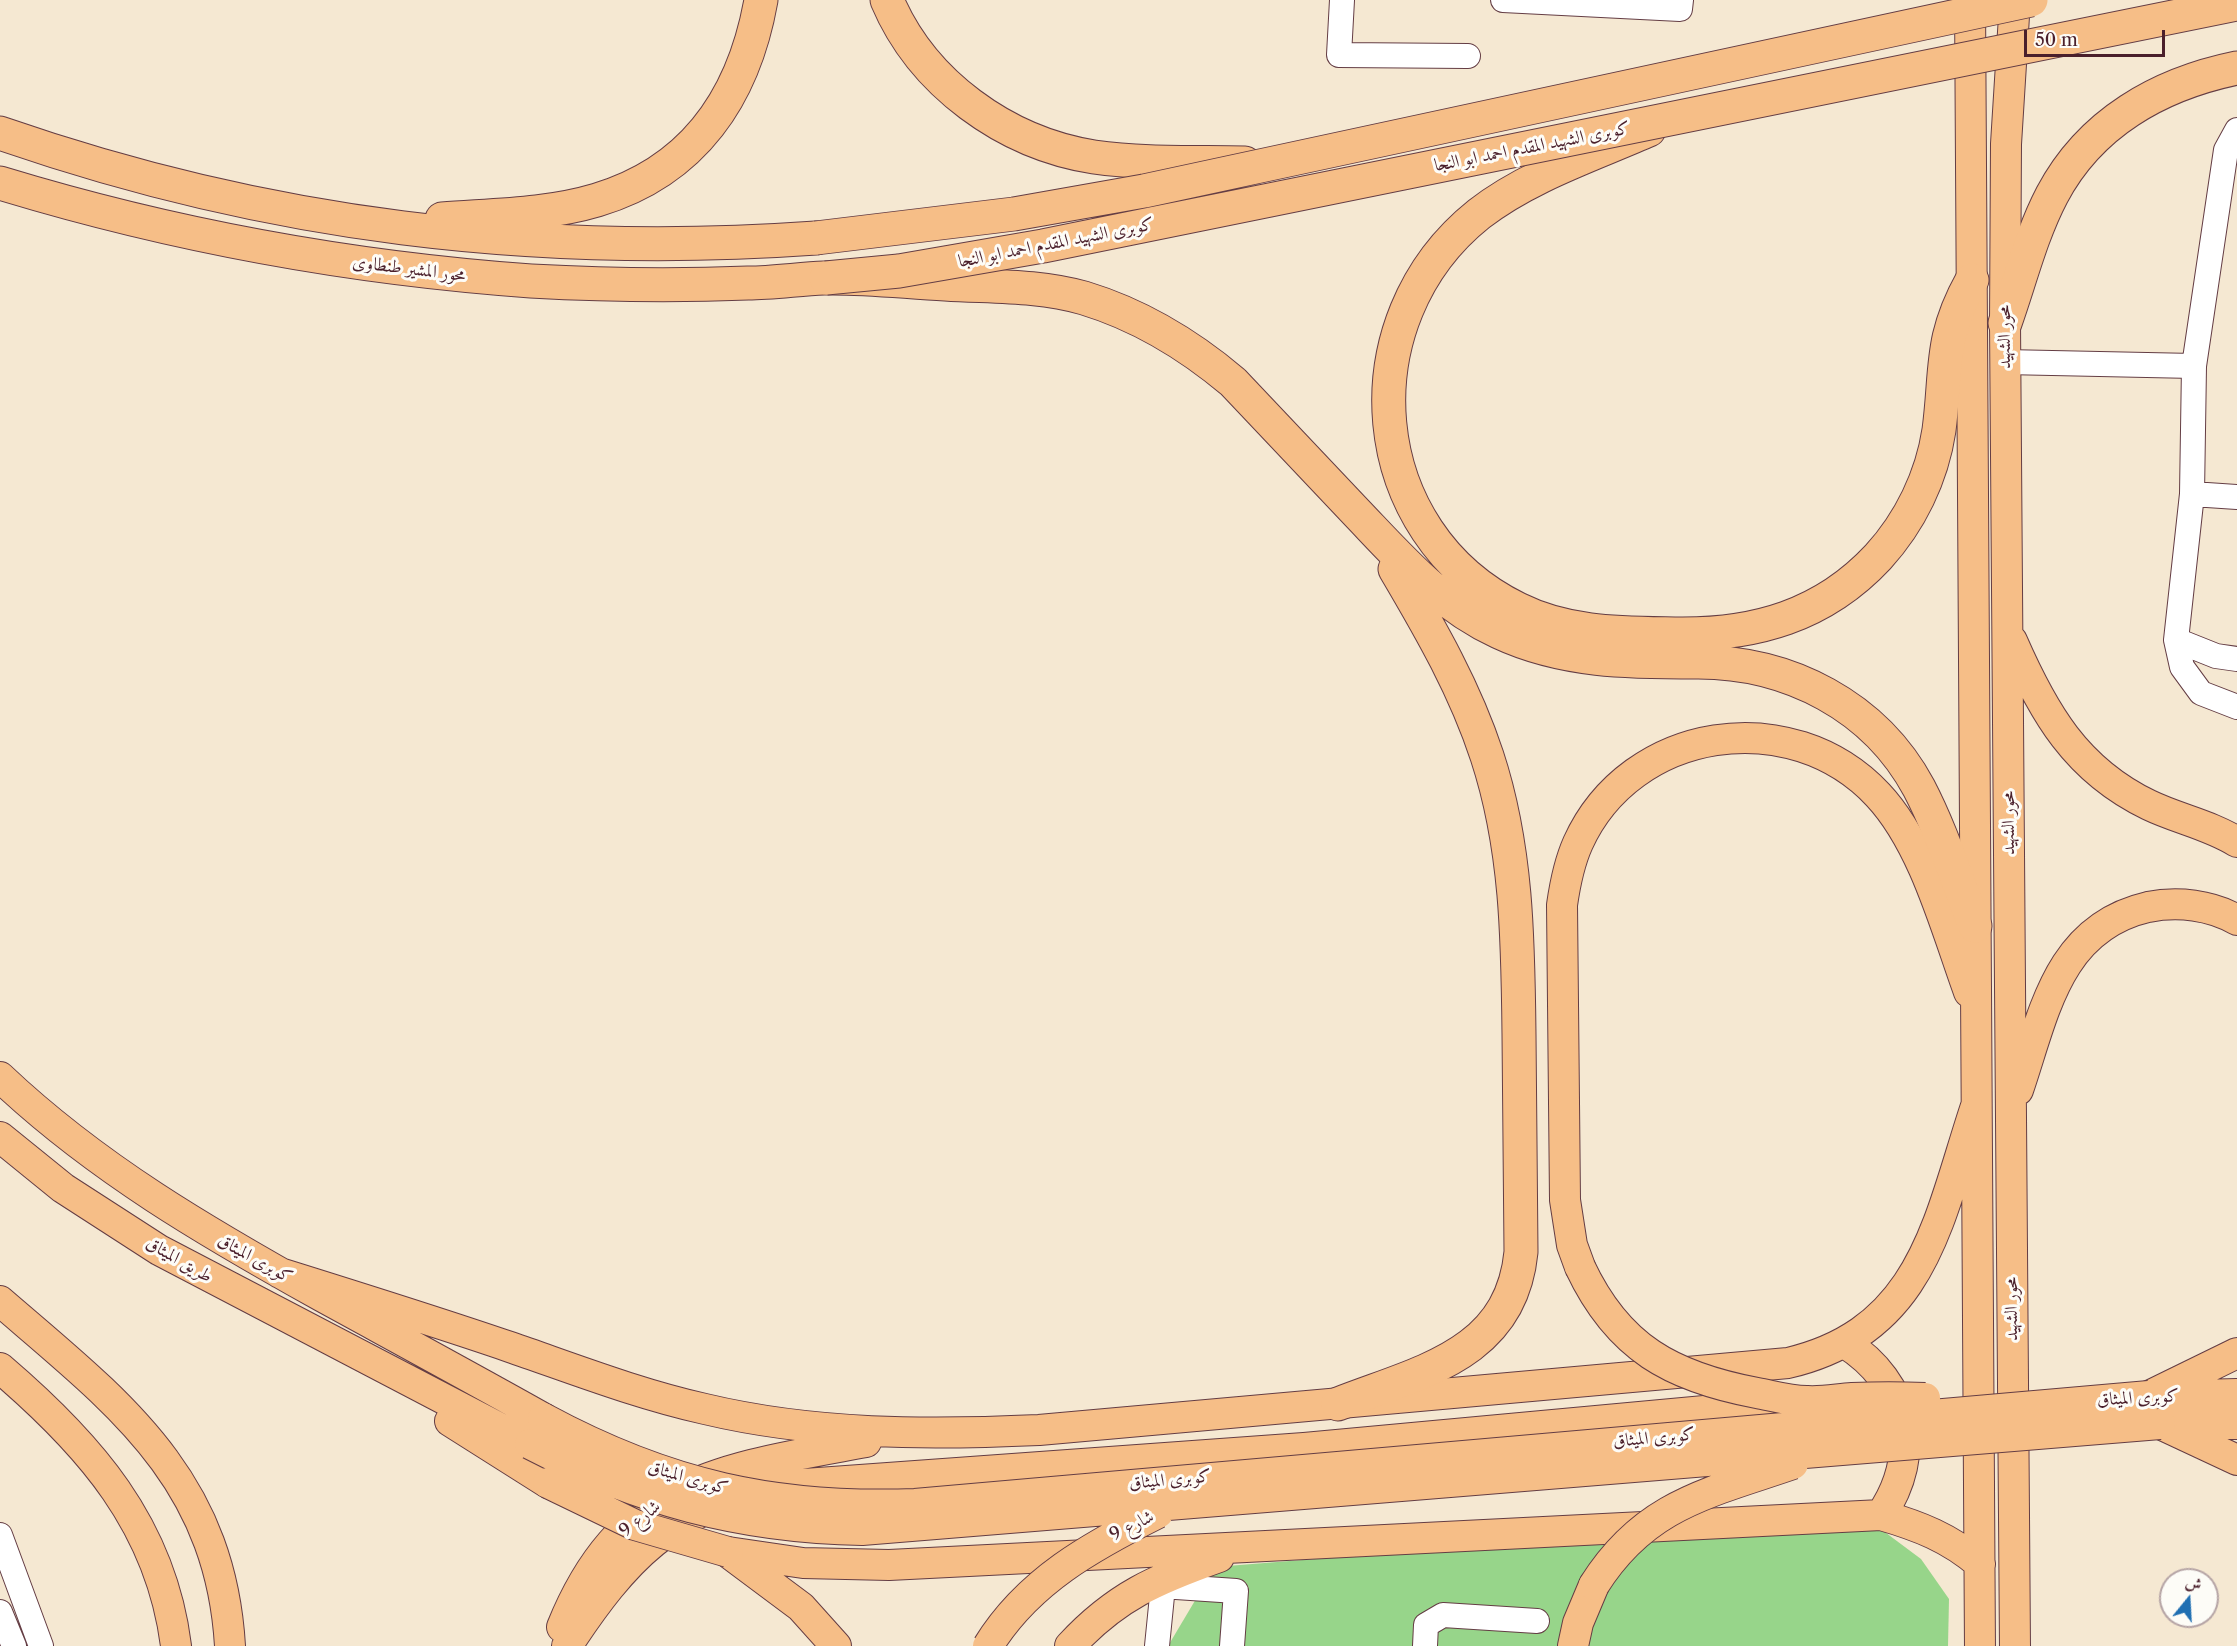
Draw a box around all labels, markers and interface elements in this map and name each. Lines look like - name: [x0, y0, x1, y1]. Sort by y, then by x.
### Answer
- scale bar: [2027, 18, 2168, 56]
- text: 50 m: [2035, 29, 2078, 51]
- street label: كوبرى الشهيد المقدم احمد ابو النجا: [1432, 117, 1632, 177]
- street label: كوبرى الشهيد المقدم احمد ابو النجا: [956, 213, 1156, 273]
- street label: محور المشير طنطاوى: [351, 251, 467, 287]
- street label: محور الشهيد: [1994, 305, 2016, 369]
- street label: محور الشهيد: [1998, 791, 2020, 855]
- street label: كوبرى الميثاق: [214, 1230, 296, 1288]
- street label: طريق الميثاق: [142, 1232, 216, 1288]
- street label: محور الشهيد: [2001, 1277, 2023, 1341]
- street label: كوبرى الميثاق: [2096, 1385, 2180, 1411]
- street label: كوبرى الميثاق: [1612, 1424, 1696, 1452]
- street label: كوبرى الميثاق: [645, 1456, 731, 1500]
- street label: كوبرى الميثاق: [1128, 1466, 1212, 1494]
- street label: شارع 9: [615, 1496, 665, 1542]
- street label: شارع 9: [1106, 1506, 1158, 1546]
- north arrow: [2159, 1568, 2219, 1628]
- text: ش: [2183, 1571, 2205, 1595]

